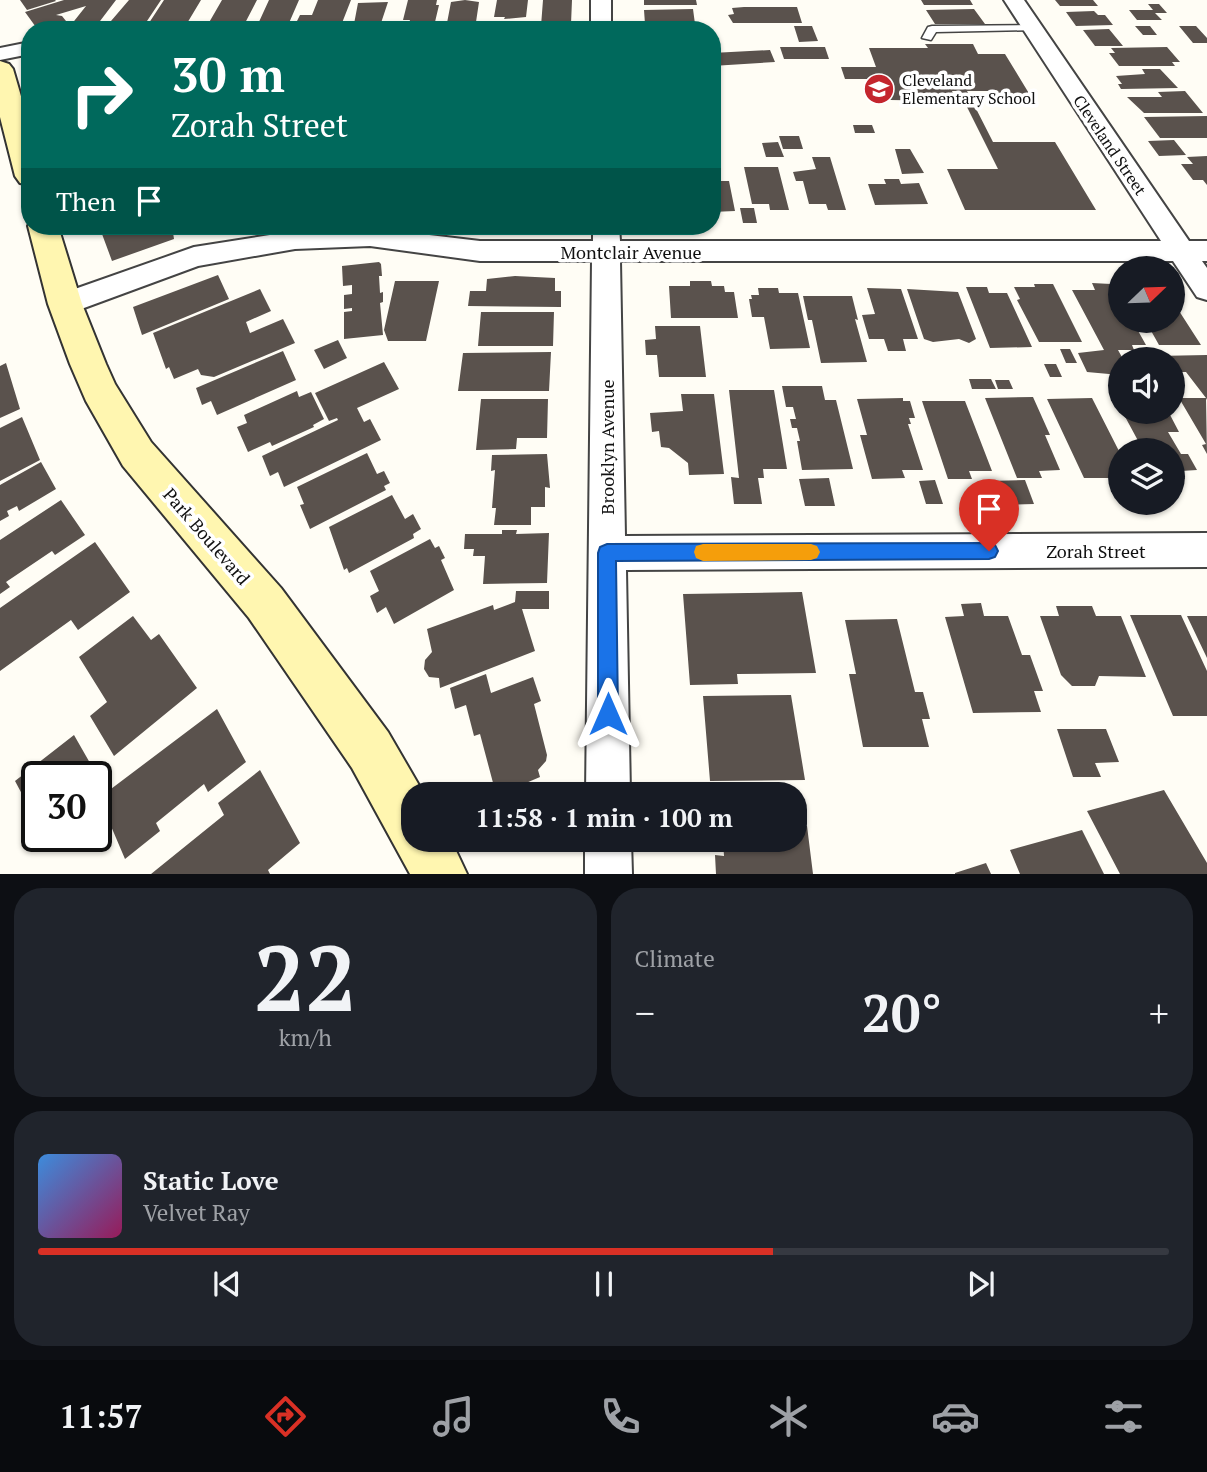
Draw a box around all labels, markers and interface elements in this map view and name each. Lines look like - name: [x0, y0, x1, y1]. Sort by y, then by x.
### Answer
- text: 30 m: [171, 41, 285, 106]
- icon: right: [56, 49, 147, 140]
- place label: Cleveland Elementary School: [902, 69, 1036, 109]
- school or university icon: Cleveland Elementary School: [862, 72, 896, 106]
- street label: Cleveland Street: [1068, 91, 1152, 200]
- text: Zorah Street: [171, 104, 348, 146]
- icon: arrive: [130, 182, 168, 220]
- text: Then: [56, 184, 116, 218]
- street label: Montclair Avenue: [560, 240, 702, 264]
- north arrow: [1108, 256, 1185, 332]
- map controls: [1108, 256, 1185, 515]
- button: sound: [1108, 347, 1185, 424]
- street label: Brooklyn Avenue: [595, 379, 619, 515]
- button: layers: [1108, 438, 1185, 515]
- pin: [959, 479, 1019, 551]
- street label: Park Boulevard: [158, 482, 256, 590]
- icon: arrive: [970, 490, 1008, 528]
- street label: Zorah Street: [1046, 539, 1146, 563]
- position arrow: [571, 677, 645, 751]
- speed limit sign: 30: [21, 761, 112, 852]
- text: 11:58 · 1 min · 100 m: [475, 800, 733, 834]
- text: 22: [254, 916, 357, 1037]
- text: Climate: [635, 943, 715, 974]
- text: 20°: [862, 978, 942, 1047]
- text: −: [635, 988, 655, 1038]
- text: +: [1149, 988, 1169, 1038]
- text: km/h: [279, 1022, 332, 1053]
- text: Static Love: [143, 1163, 279, 1197]
- text: Velvet Ray: [143, 1197, 250, 1228]
- icon: previous: [208, 1265, 246, 1303]
- icon: pause: [585, 1265, 623, 1303]
- icon: next: [962, 1265, 1000, 1303]
- icon: directions: [261, 1392, 310, 1441]
- icon: music: [429, 1392, 478, 1441]
- icon: phone: [596, 1392, 645, 1441]
- icon: climate: [764, 1392, 813, 1441]
- icon: car: [931, 1392, 980, 1441]
- icon: filters: [1099, 1392, 1148, 1441]
- text: 11:57: [59, 1395, 143, 1437]

